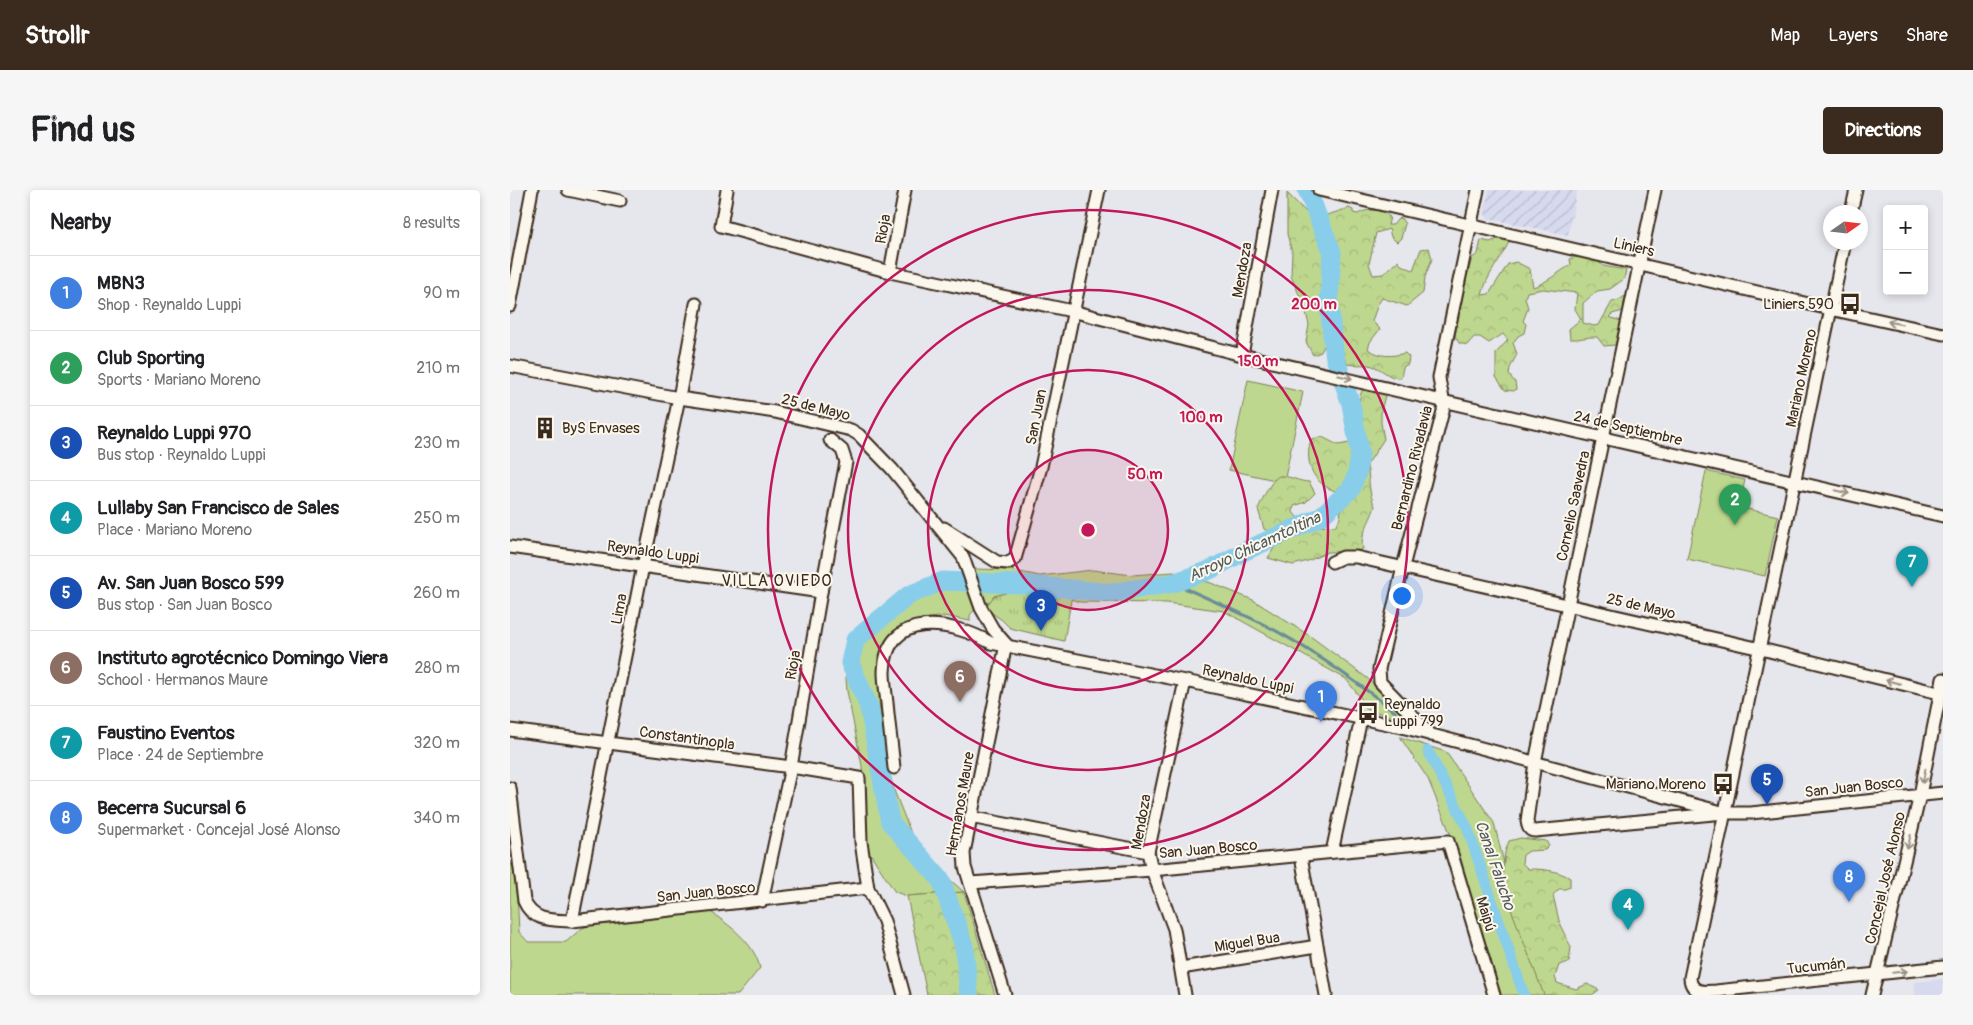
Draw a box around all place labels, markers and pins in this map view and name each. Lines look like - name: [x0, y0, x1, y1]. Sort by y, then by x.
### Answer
- bus stop icon: Liniers 590: [1837, 291, 1863, 317]
- place label: Liniers 590: [1763, 295, 1834, 314]
- building icon: ByS Envases: [532, 415, 558, 441]
- place label: ByS Envases: [562, 419, 640, 438]
- pin: 2: [1719, 484, 1751, 525]
- centre of rings: [1079, 521, 1097, 539]
- pin: 7: [1896, 546, 1928, 587]
- pin: 3: [1025, 590, 1057, 631]
- pin: 6: [944, 661, 976, 702]
- pin: 1: [1305, 681, 1337, 722]
- place label: Reynaldo Luppi 799: [1384, 695, 1443, 731]
- bus stop icon: Reynaldo Luppi 799: [1355, 700, 1381, 726]
- pin: 5: [1751, 764, 1783, 805]
- bus stop icon: Mariano Moreno: [1710, 771, 1736, 797]
- place label: Mariano Moreno: [1606, 775, 1706, 794]
- pin: 8: [1833, 861, 1865, 902]
- pin: 4: [1612, 889, 1644, 930]

